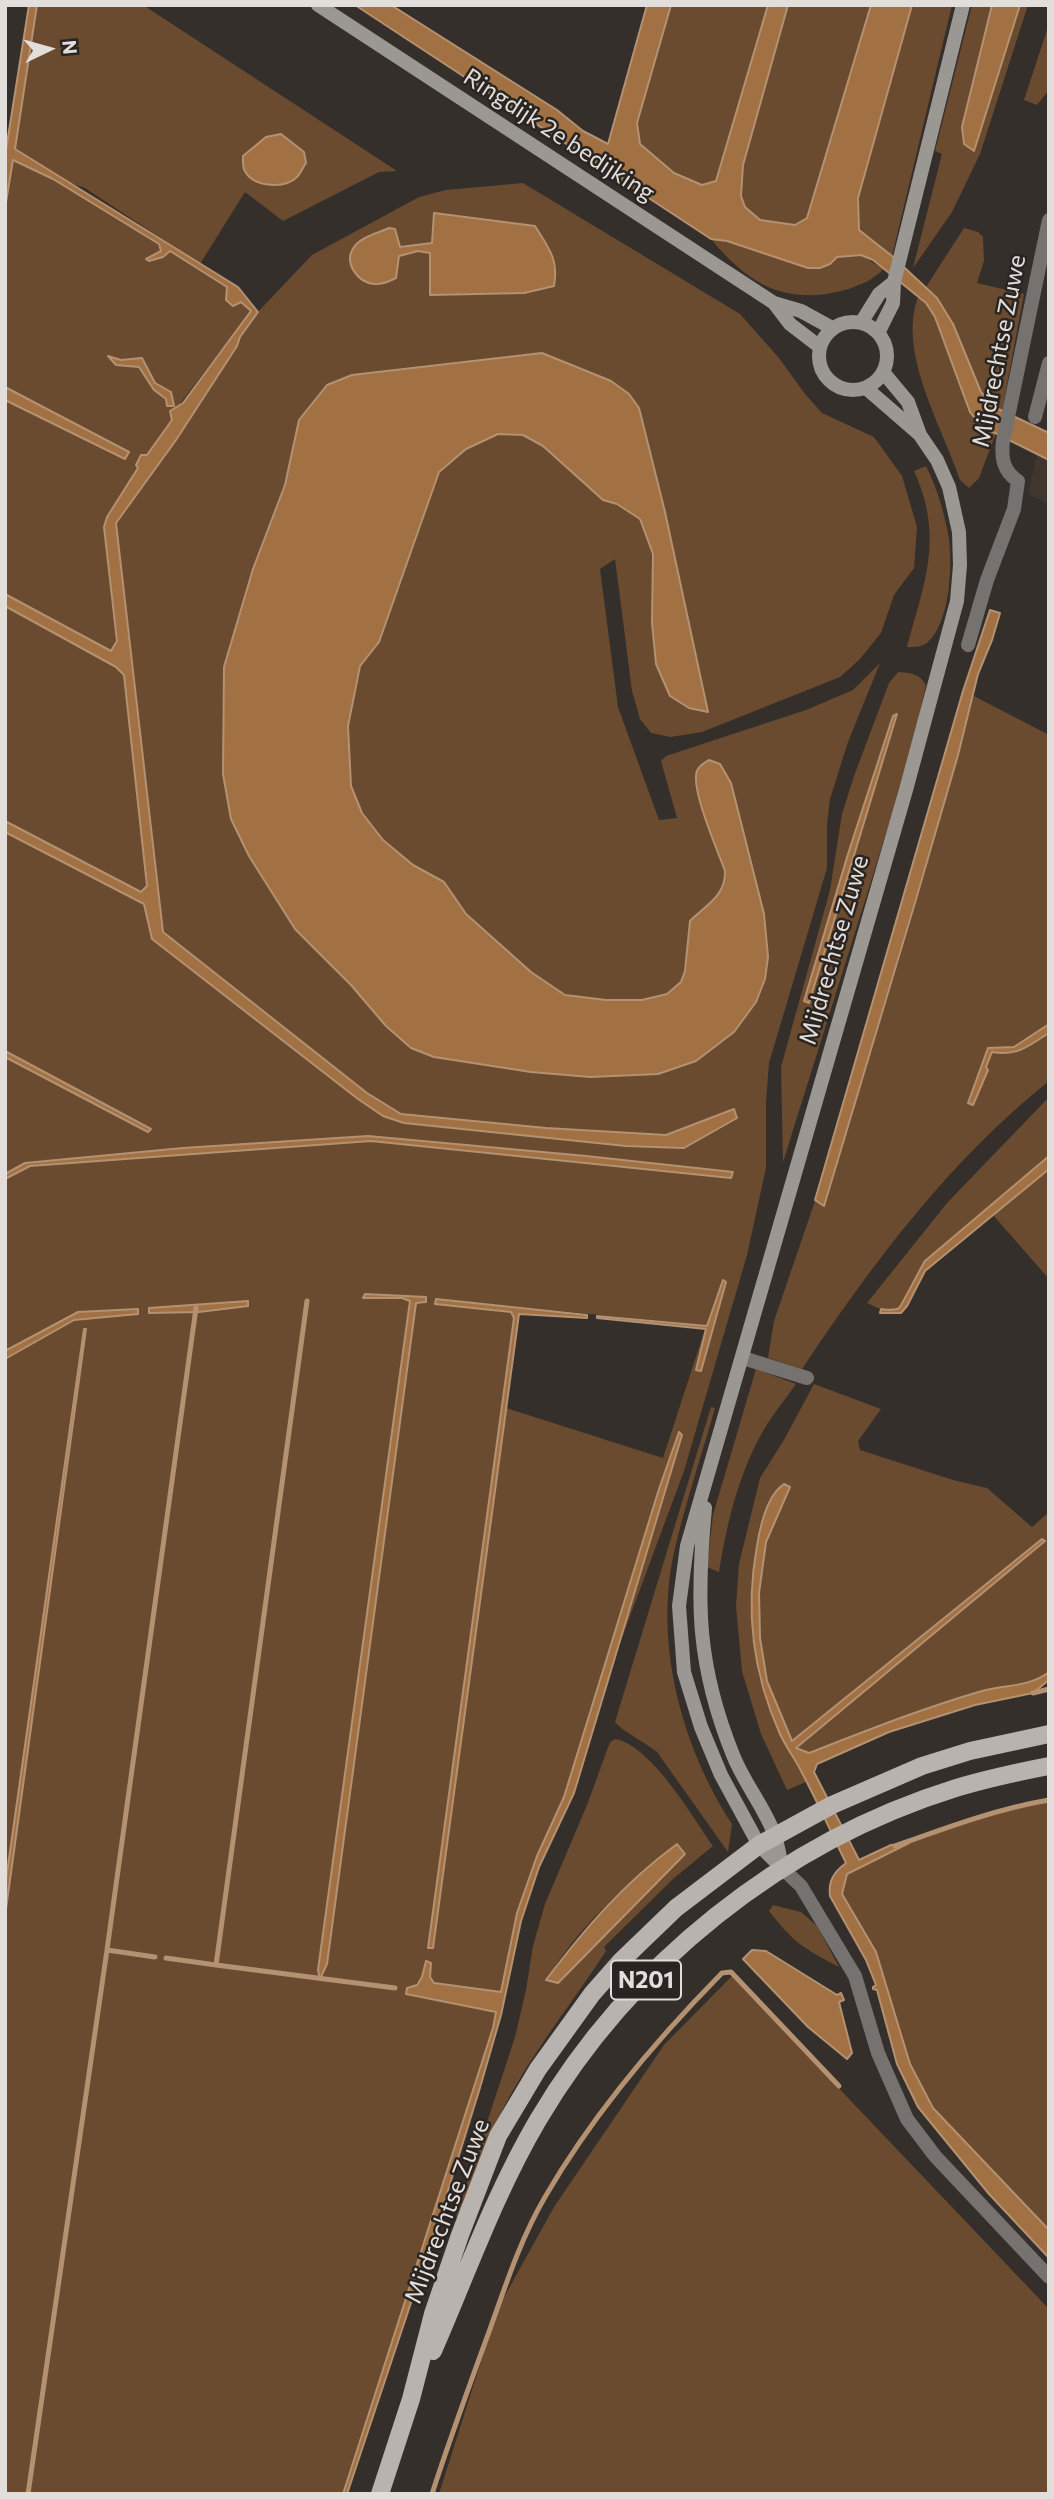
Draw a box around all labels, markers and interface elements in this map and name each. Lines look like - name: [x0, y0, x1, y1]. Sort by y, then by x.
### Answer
- north arrow: [14, 14, 84, 84]
- text: N: [58, 39, 82, 55]
- street label: Ringdijk 2e bedijking: [458, 62, 660, 208]
- street label: Mijdrechtse Zuwe: [966, 252, 1032, 450]
- street label: Mijdrechtse Zuwe: [793, 852, 875, 1048]
- road number: N201: [611, 1960, 681, 1999]
- street label: Mijdrechtse Zuwe: [399, 2115, 495, 2307]

